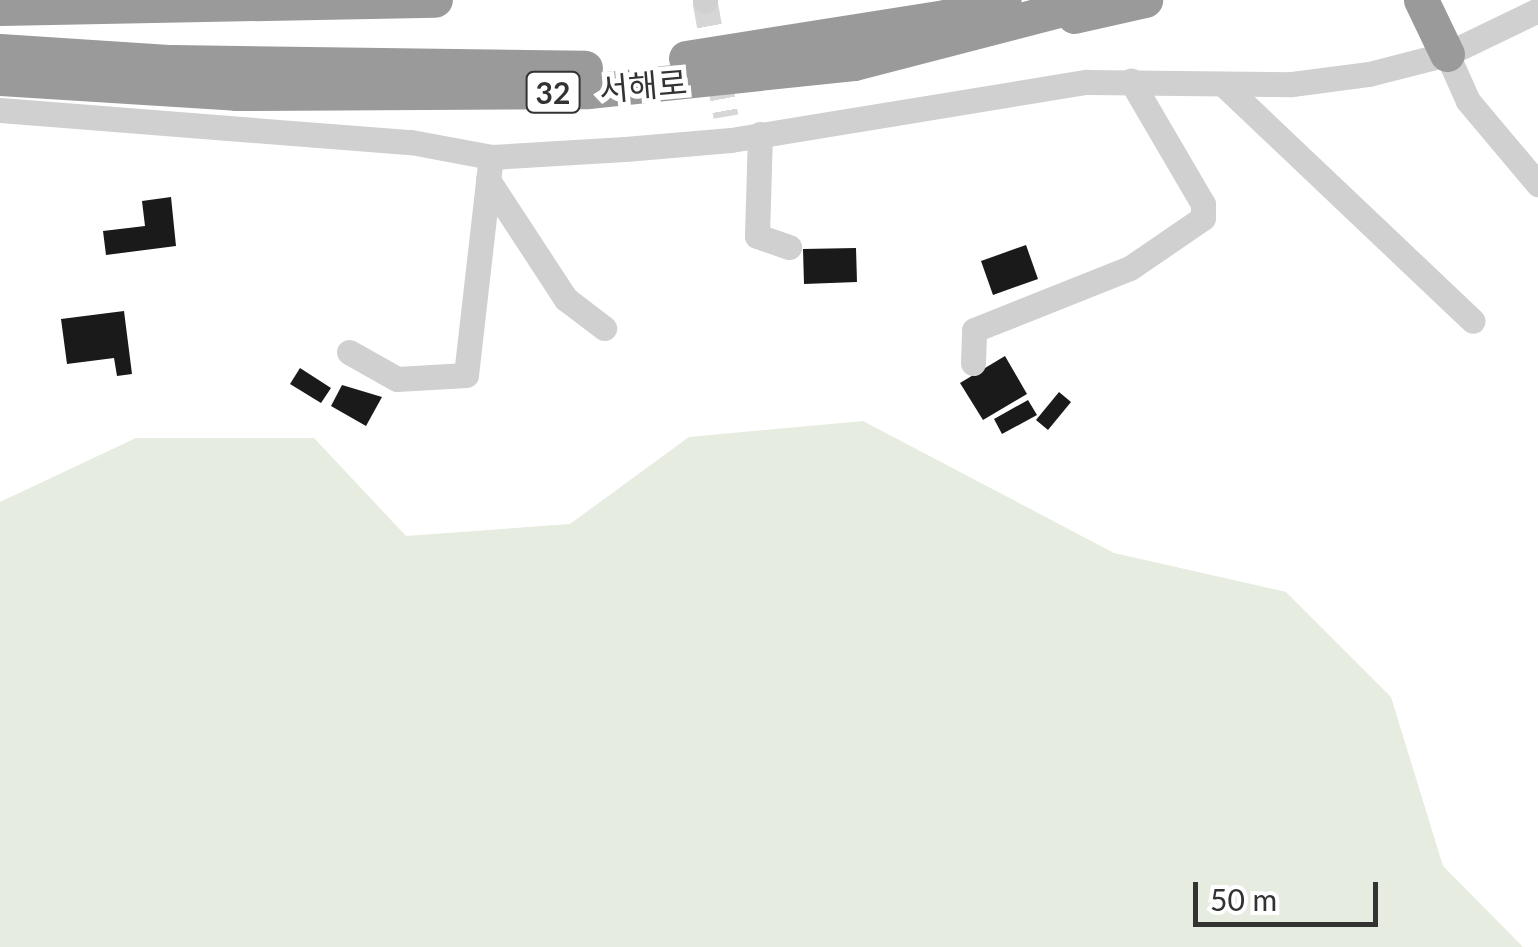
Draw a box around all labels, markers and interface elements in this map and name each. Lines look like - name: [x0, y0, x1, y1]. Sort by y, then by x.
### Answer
- street label: 서해로: [597, 63, 689, 109]
- road number: 32: [526, 67, 580, 117]
- scale bar: [1198, 862, 1383, 924]
- text: 50 m: [1210, 881, 1277, 917]

